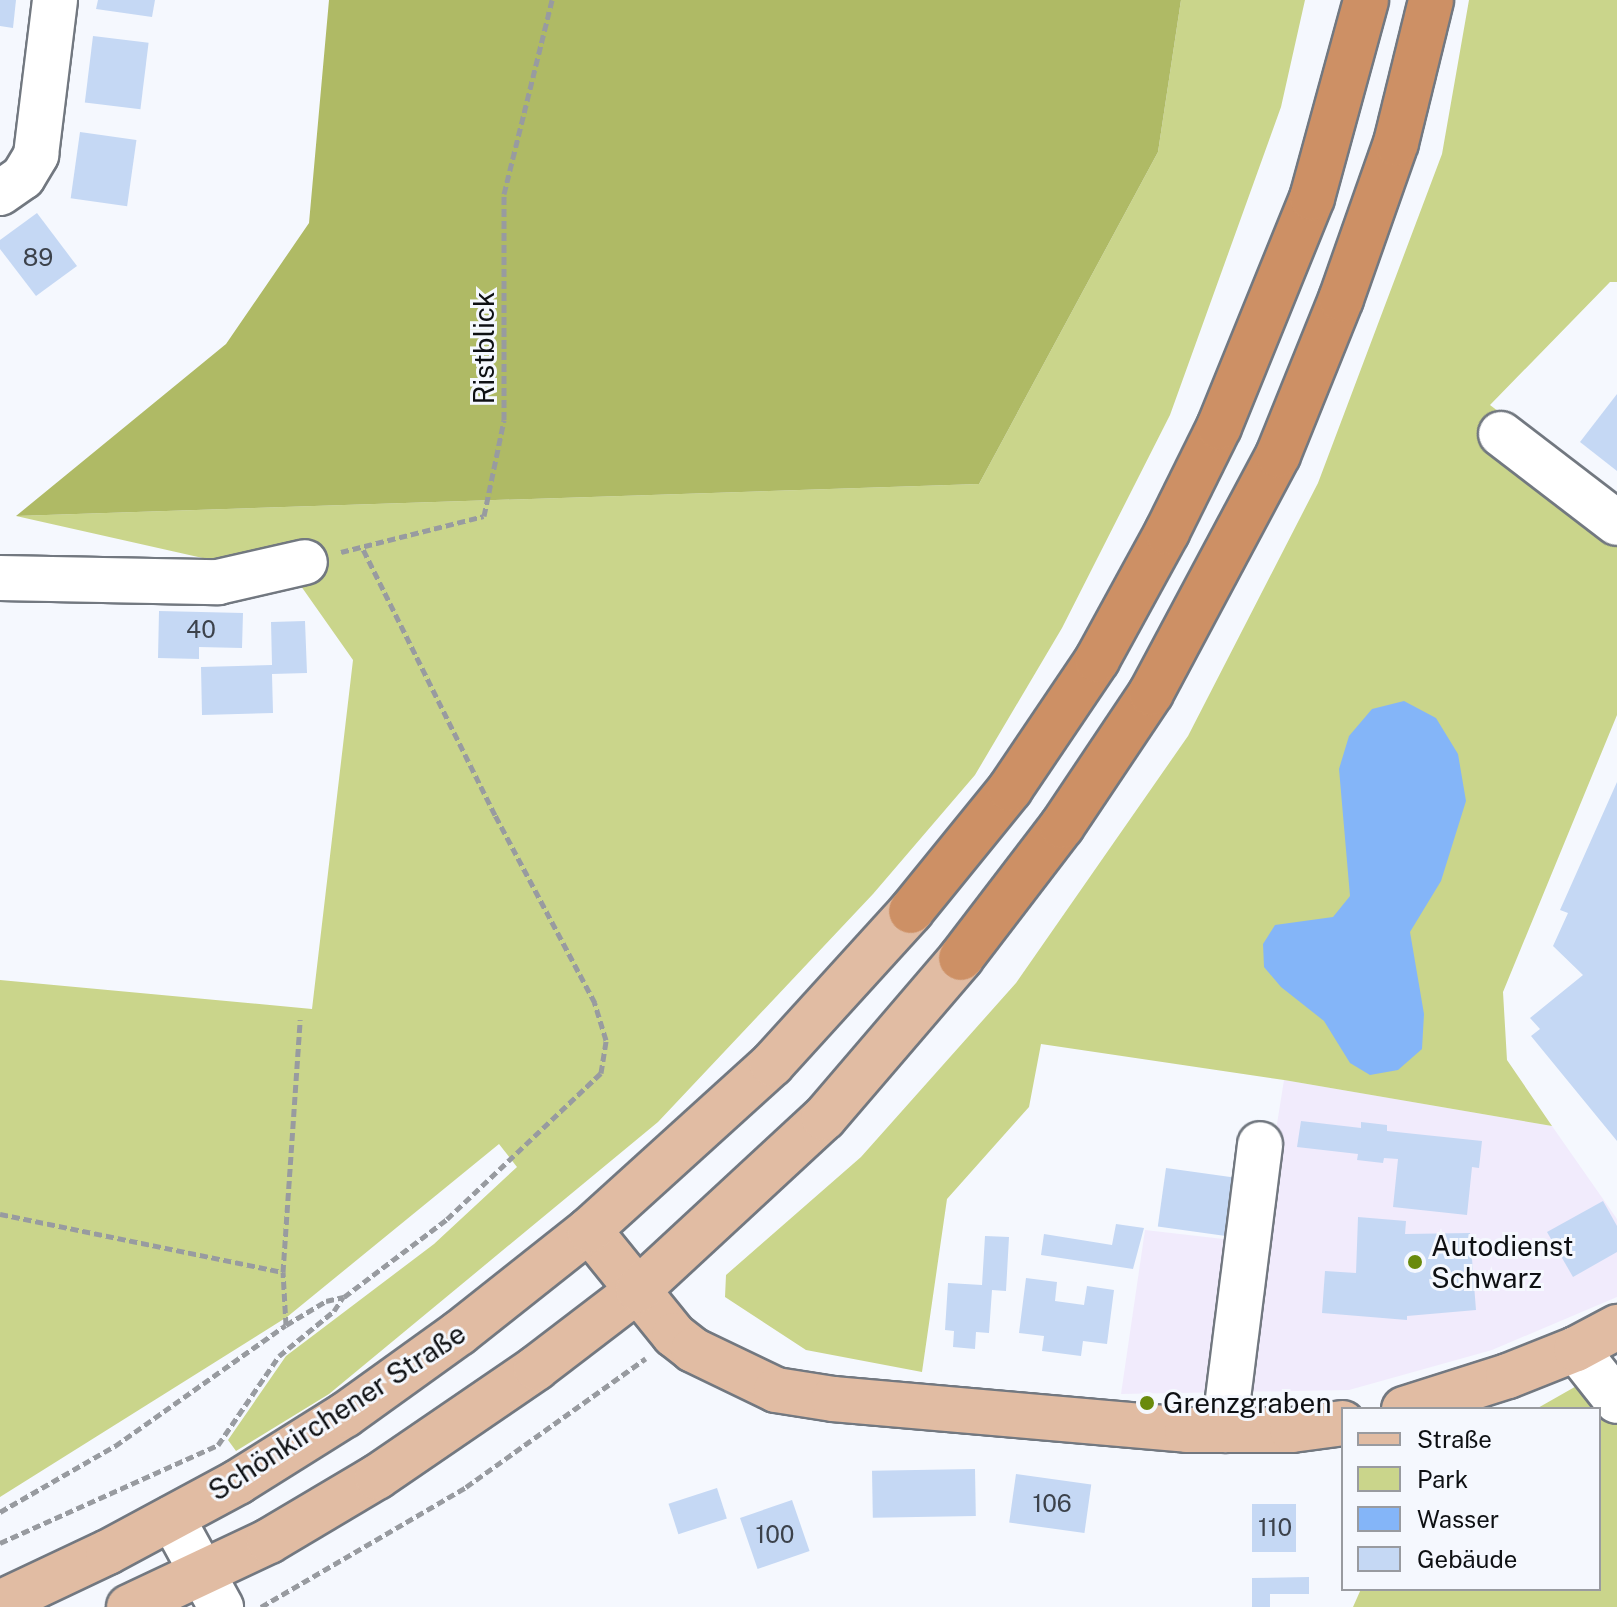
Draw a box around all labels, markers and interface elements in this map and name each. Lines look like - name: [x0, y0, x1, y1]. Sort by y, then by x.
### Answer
- house number: 89: [23, 244, 53, 272]
- street label: Ristblick: [467, 291, 501, 405]
- house number: 40: [186, 616, 216, 644]
- place label: Autodienst Schwarz: [1431, 1229, 1574, 1295]
- marker: Autodienst Schwarz: [1406, 1253, 1424, 1271]
- street label: Schönkirchener Straße: [202, 1316, 472, 1508]
- place label: Grenzgraben: [1163, 1386, 1332, 1420]
- marker: Grenzgraben: [1138, 1394, 1156, 1412]
- legend: [1341, 1407, 1601, 1591]
- text: Straße: [1417, 1425, 1492, 1453]
- text: Park: [1417, 1465, 1468, 1493]
- house number: 106: [1032, 1490, 1072, 1518]
- text: Wasser: [1417, 1505, 1499, 1533]
- house number: 110: [1258, 1514, 1292, 1542]
- house number: 100: [756, 1521, 794, 1549]
- text: Gebäude: [1417, 1545, 1517, 1573]

